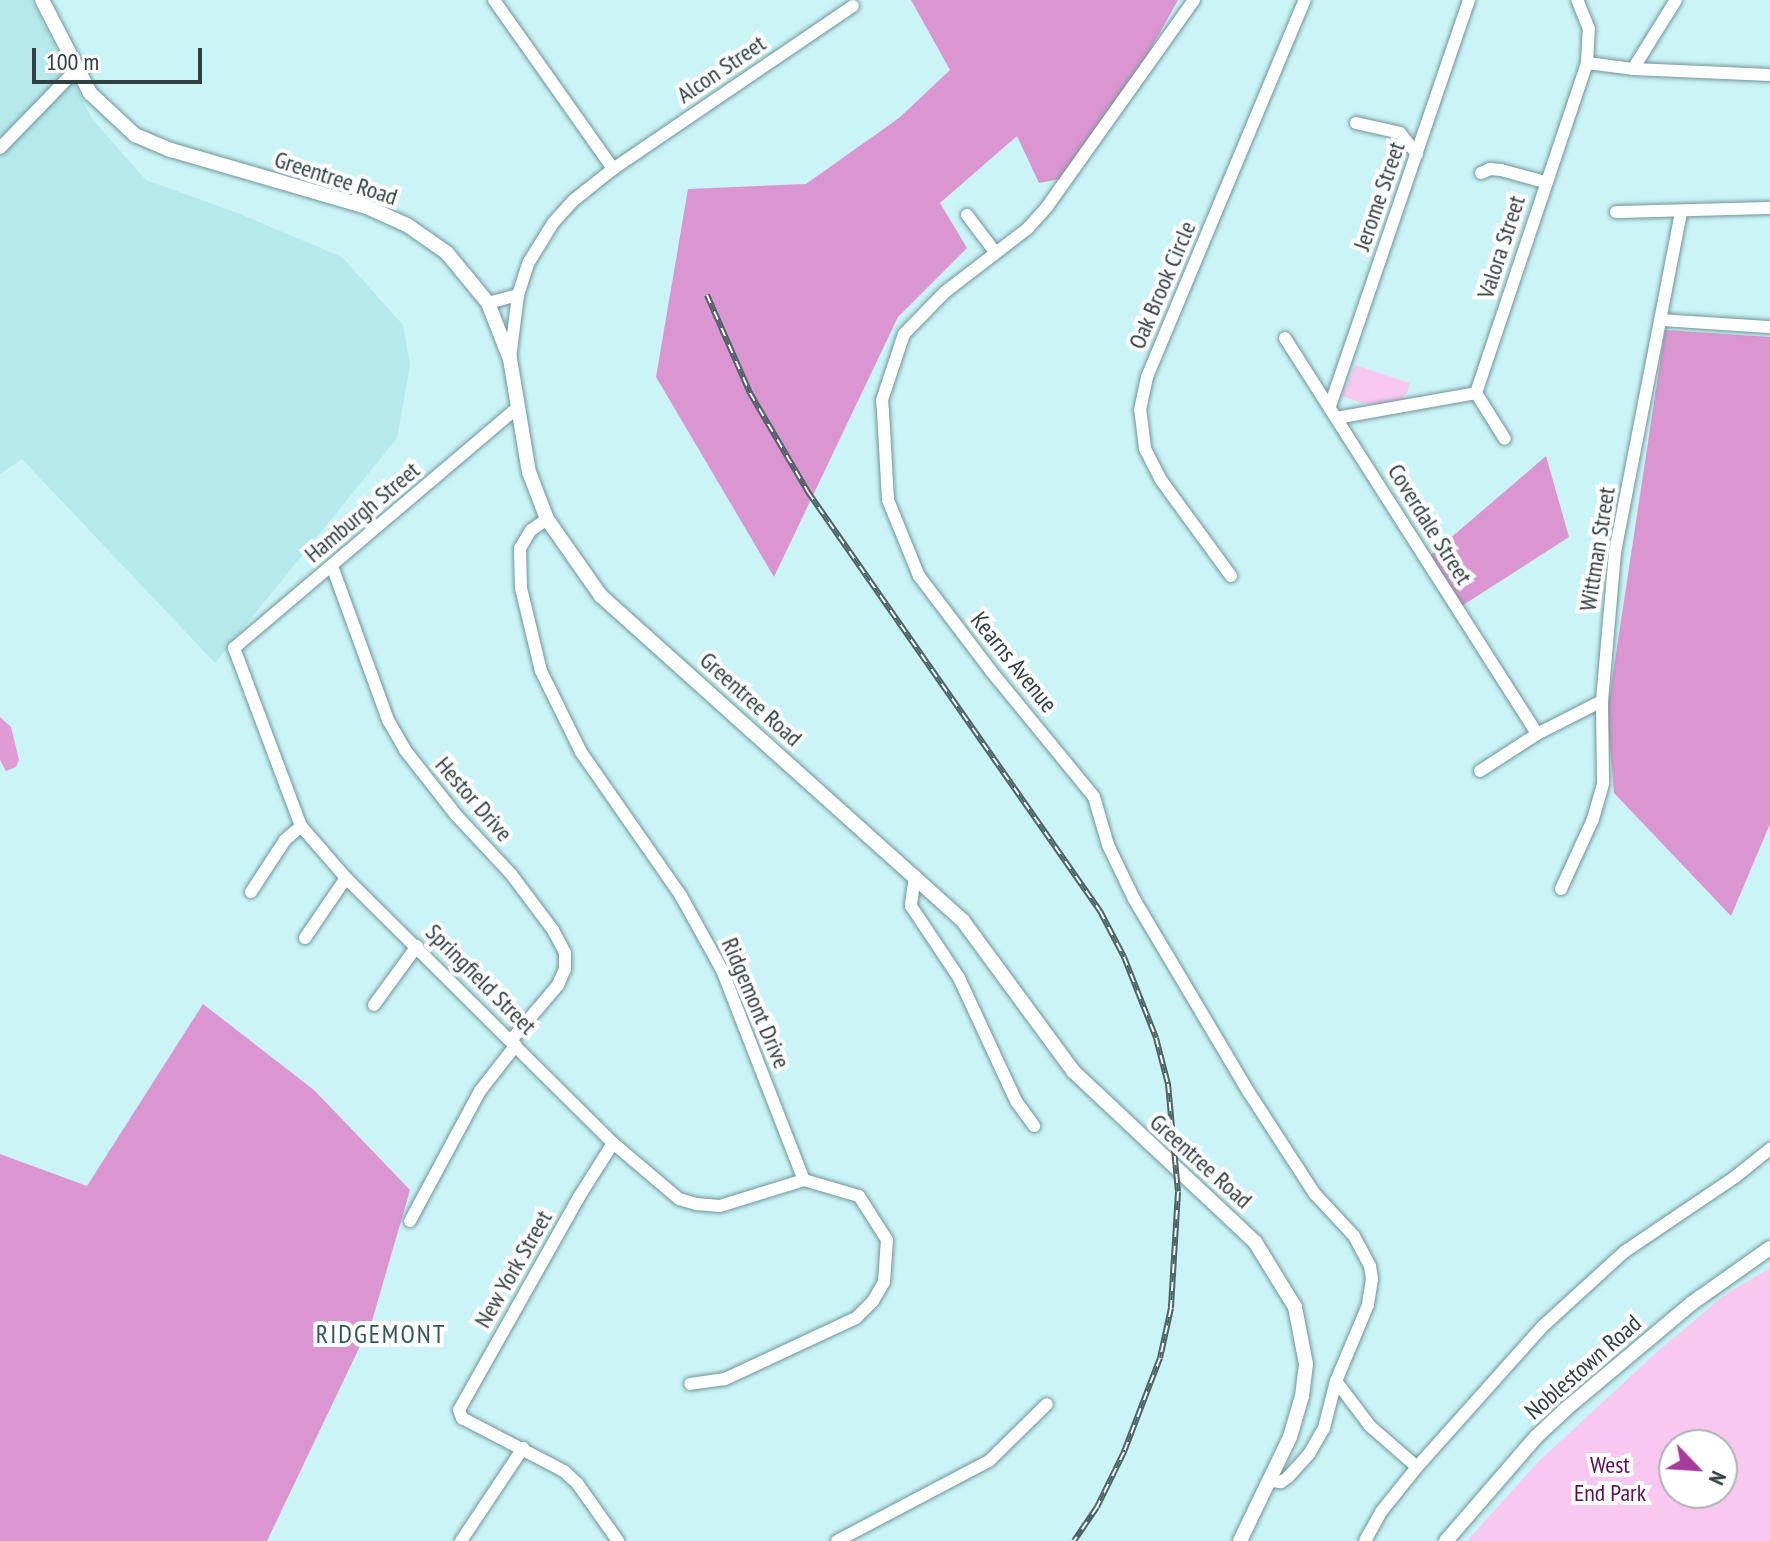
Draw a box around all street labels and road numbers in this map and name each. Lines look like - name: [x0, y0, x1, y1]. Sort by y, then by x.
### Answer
- street label: Alcon Street: [671, 29, 771, 109]
- street label: Jerome Street: [1347, 138, 1411, 254]
- street label: Greentree Road: [271, 145, 401, 211]
- street label: Valora Street: [1471, 192, 1531, 302]
- street label: Oak Brook Circle: [1122, 216, 1202, 354]
- street label: Hamburgh Street: [299, 456, 425, 568]
- street label: Coverdale Street: [1382, 458, 1478, 590]
- street label: Wittman Street: [1573, 485, 1621, 613]
- street label: Kearns Avenue: [965, 606, 1063, 718]
- street label: Greentree Road: [694, 646, 808, 752]
- street label: Hestor Drive: [429, 751, 519, 847]
- street label: Springfield Street: [420, 918, 542, 1040]
- street label: Ridgemont Drive: [716, 933, 796, 1073]
- street label: Greentree Road: [1144, 1108, 1258, 1214]
- street label: New York Street: [468, 1205, 558, 1333]
- street label: Noblestown Road: [1519, 1309, 1647, 1425]

